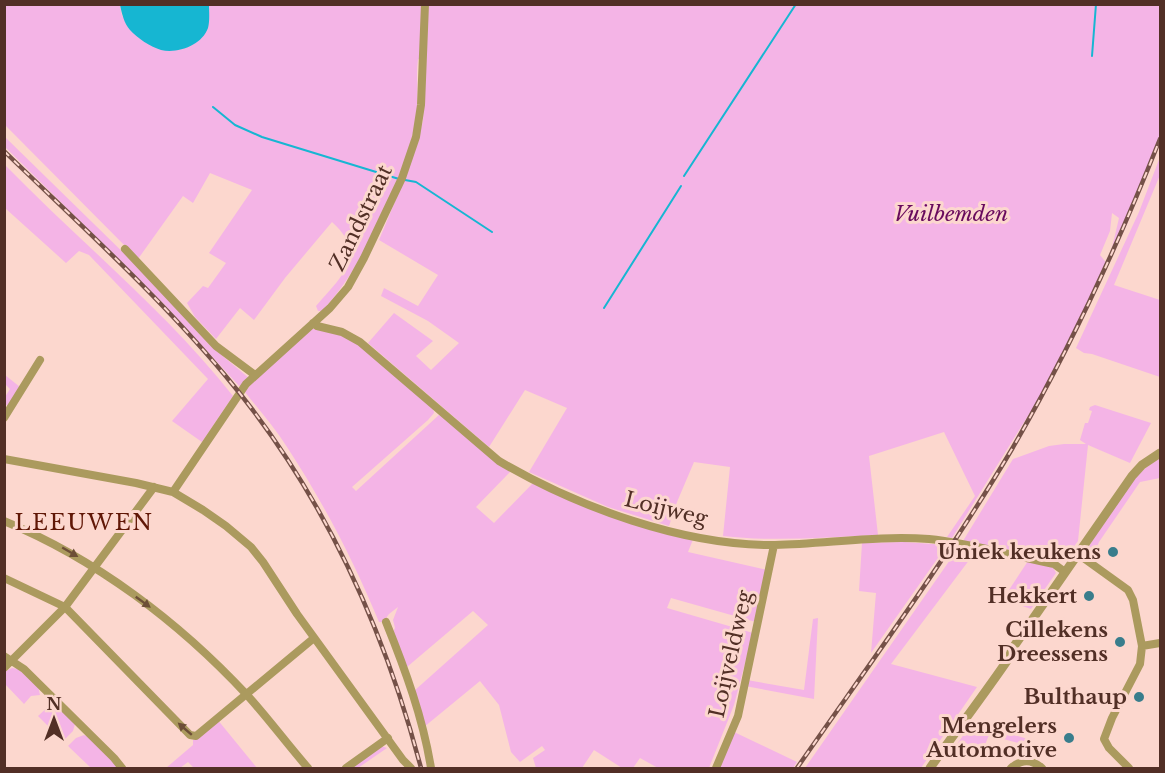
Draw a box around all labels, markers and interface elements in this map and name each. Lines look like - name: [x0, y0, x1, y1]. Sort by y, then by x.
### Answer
- street label: Zandstraat: [324, 161, 398, 275]
- park label: Vuilbemden: [894, 201, 1008, 227]
- street label: Loijweg: [622, 486, 711, 532]
- district label: LEEUWEN: [14, 509, 154, 536]
- place label: Uniek keukens: [937, 539, 1101, 565]
- marker: Uniek keukens: [1106, 545, 1120, 559]
- one-way arrow: [61, 547, 78, 557]
- place label: Hekkert: [987, 583, 1077, 609]
- street label: Loijveldweg: [704, 587, 758, 720]
- marker: Hekkert: [1082, 589, 1096, 603]
- one-way arrow: [134, 596, 150, 608]
- place label: Cillekens Dreessens: [997, 617, 1108, 667]
- marker: Cillekens Dreessens: [1113, 635, 1127, 649]
- place label: Bulthaup: [1023, 684, 1127, 710]
- north arrow: [24, 689, 84, 749]
- marker: Bulthaup: [1132, 690, 1146, 704]
- text: N: [46, 694, 62, 714]
- place label: Mengelers Automotive: [925, 713, 1057, 763]
- one-way arrow: [178, 723, 193, 736]
- marker: Mengelers Automotive: [1062, 731, 1076, 745]

